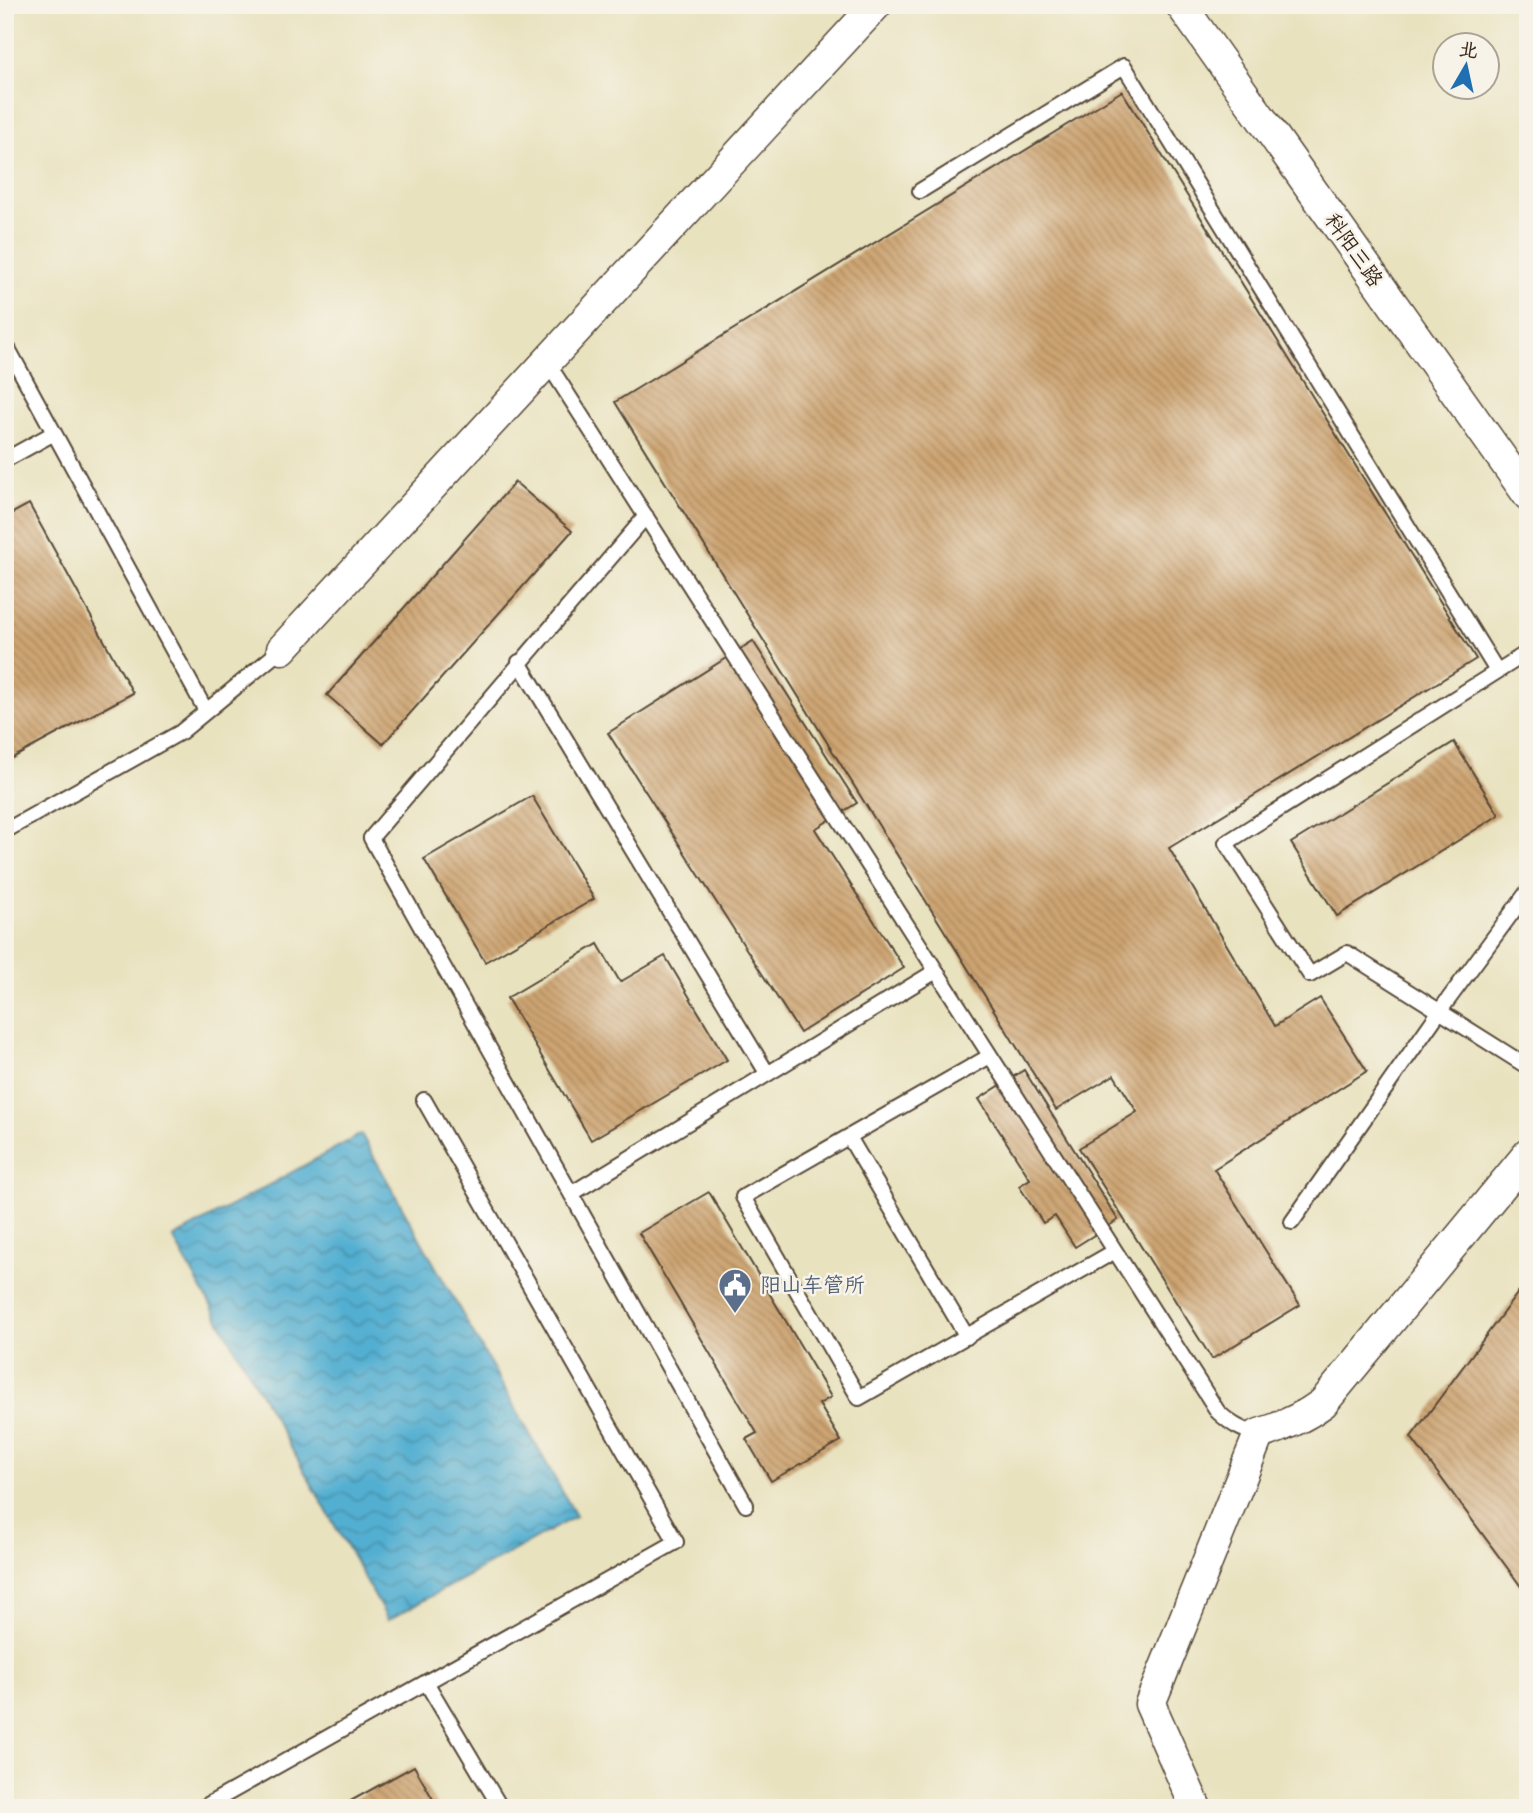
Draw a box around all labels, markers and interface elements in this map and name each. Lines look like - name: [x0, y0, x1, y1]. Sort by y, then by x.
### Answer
- north arrow: [1432, 32, 1502, 102]
- text: 北: [1457, 40, 1479, 66]
- street label: 科阳三路: [1317, 209, 1387, 294]
- public building icon: 阳山车管所: [716, 1266, 754, 1315]
- place label: 阳山车管所: [760, 1274, 865, 1301]

